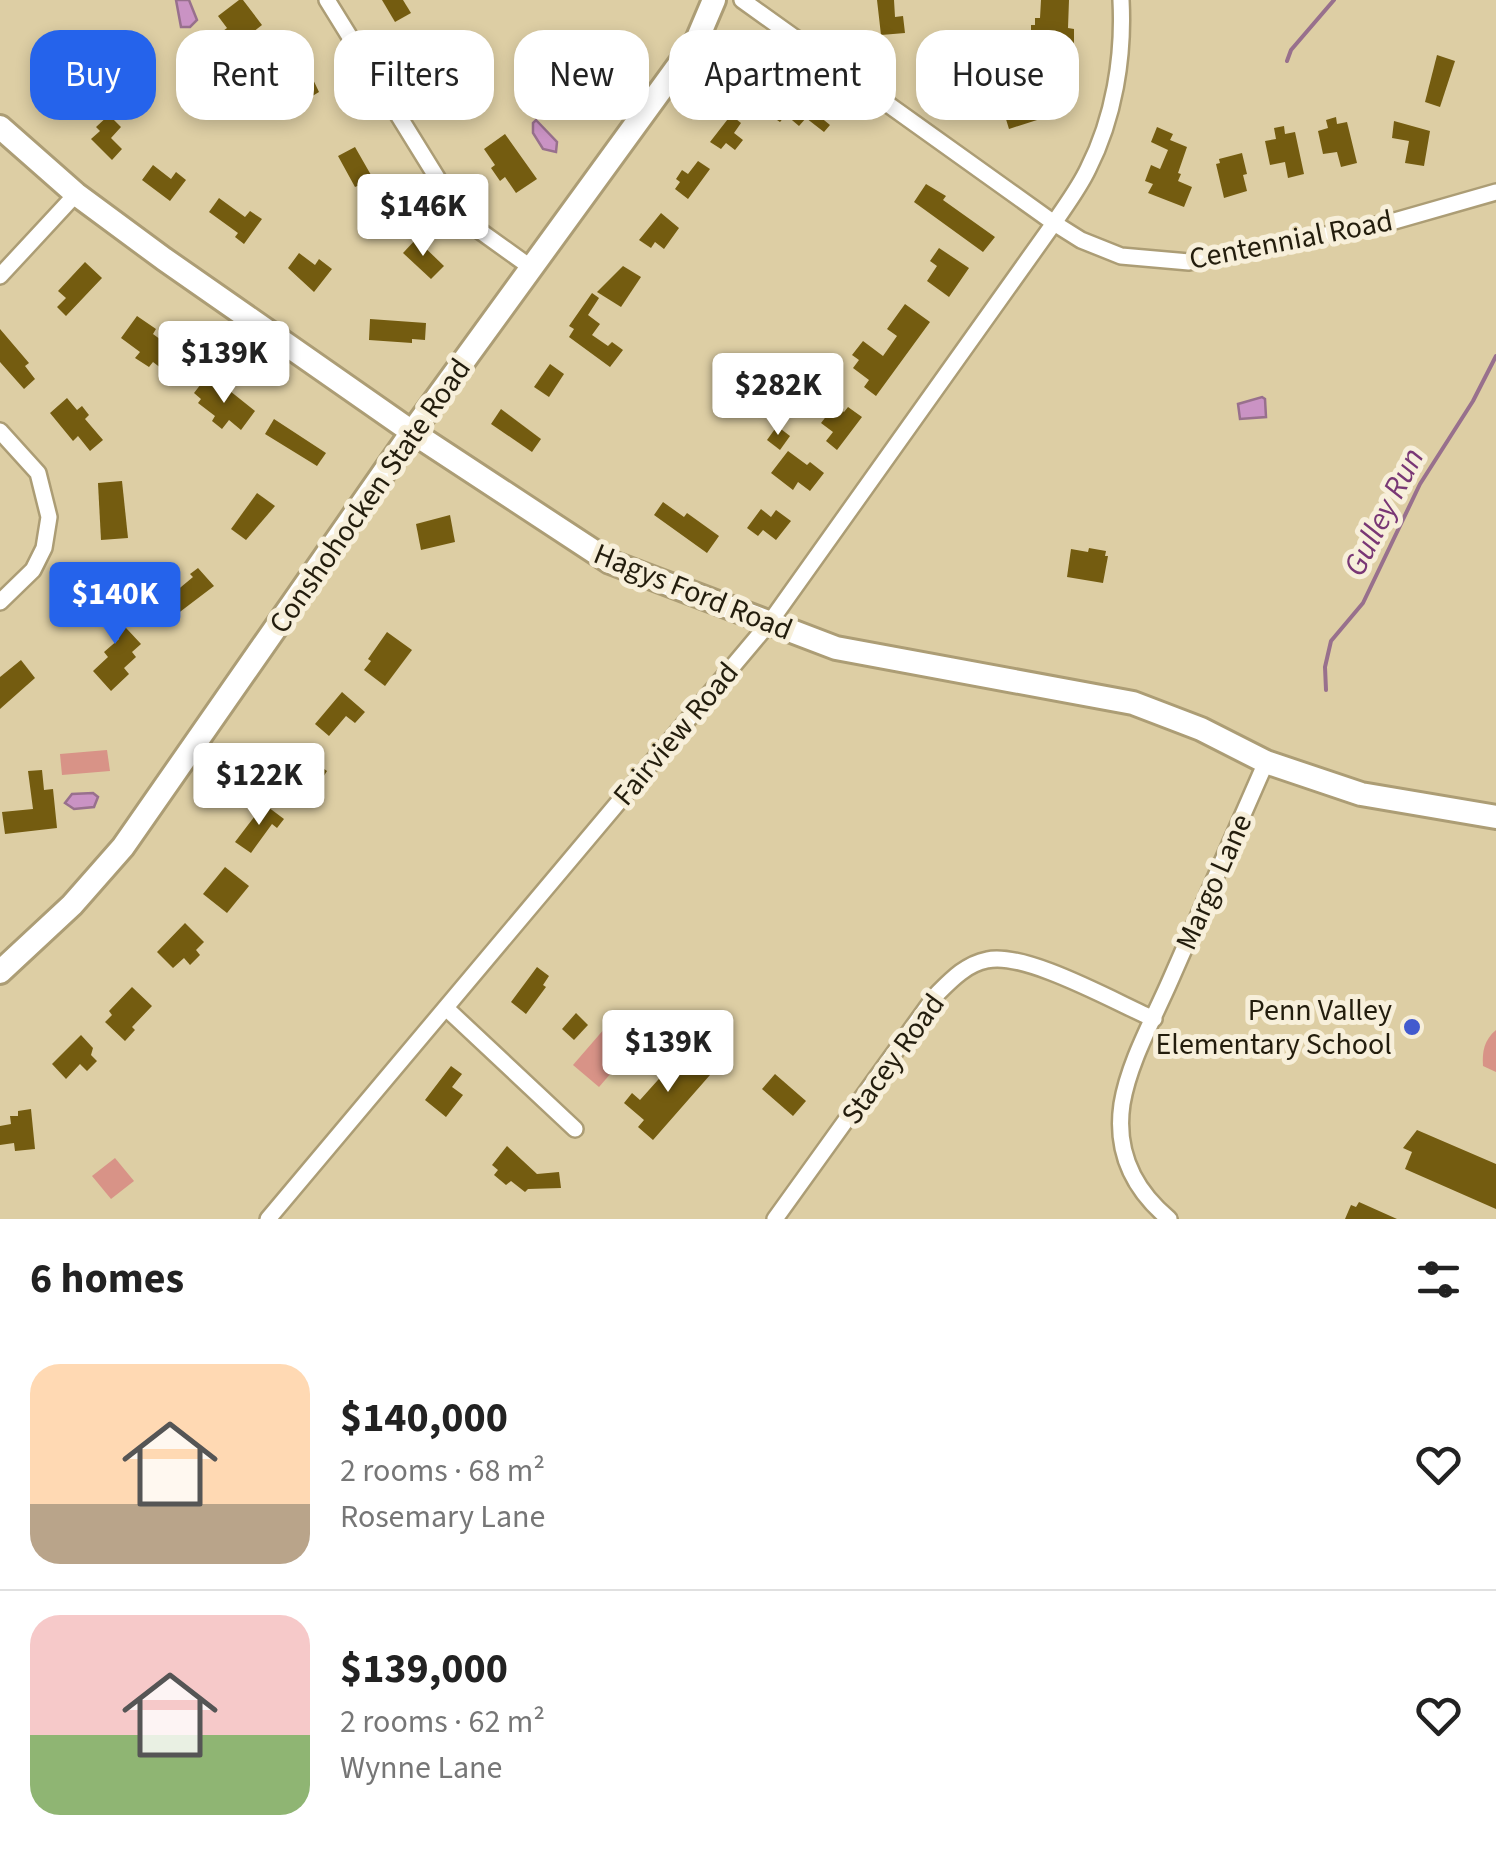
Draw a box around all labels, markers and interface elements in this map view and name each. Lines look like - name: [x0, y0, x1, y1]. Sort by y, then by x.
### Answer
- chip: Buy: [30, 30, 156, 120]
- chip: Rent: [176, 30, 314, 120]
- chip: Filters: [334, 30, 494, 120]
- chip: New: [514, 30, 649, 120]
- chip: Apartment: [669, 30, 896, 120]
- chip: House: [916, 30, 1079, 120]
- pin: $146K: [353, 174, 493, 259]
- text: $146K: [379, 183, 467, 229]
- street label: Centennial Road: [1186, 199, 1396, 281]
- pin: $139K: [154, 321, 294, 406]
- text: $139K: [180, 330, 268, 376]
- street label: Conshohocken State Road: [259, 350, 481, 642]
- pin: $282K: [708, 353, 848, 438]
- text: $282K: [734, 362, 822, 408]
- water label: Gulley Run: [1332, 440, 1436, 584]
- street label: Hagys Ford Road: [587, 533, 799, 651]
- pin: $140K: [45, 562, 185, 647]
- text: $140K: [71, 571, 159, 617]
- street label: Fairview Road: [603, 653, 749, 815]
- pin: $122K: [189, 743, 329, 828]
- text: $122K: [215, 752, 303, 798]
- street label: Margo Lane: [1165, 807, 1263, 957]
- street label: Stacey Road: [831, 985, 955, 1133]
- place label: Penn Valley Elementary School: [1156, 989, 1392, 1066]
- pin: $139K: [598, 1010, 738, 1095]
- marker: Penn Valley Elementary School: [1401, 1016, 1423, 1038]
- text: $139K: [624, 1019, 712, 1065]
- text: 6 homes: [30, 1249, 184, 1309]
- icon: filters: [1411, 1252, 1466, 1307]
- text: $140,000: [340, 1388, 508, 1448]
- icon: home: [110, 1404, 230, 1524]
- icon: heart: [1411, 1437, 1466, 1492]
- text: 2 rooms · 68 m²: [340, 1448, 545, 1494]
- text: Rosemary Lane: [340, 1494, 545, 1540]
- text: $139,000: [340, 1639, 508, 1699]
- icon: home: [110, 1655, 230, 1775]
- icon: heart: [1411, 1688, 1466, 1743]
- text: 2 rooms · 62 m²: [340, 1699, 545, 1745]
- text: Wynne Lane: [340, 1745, 502, 1791]

